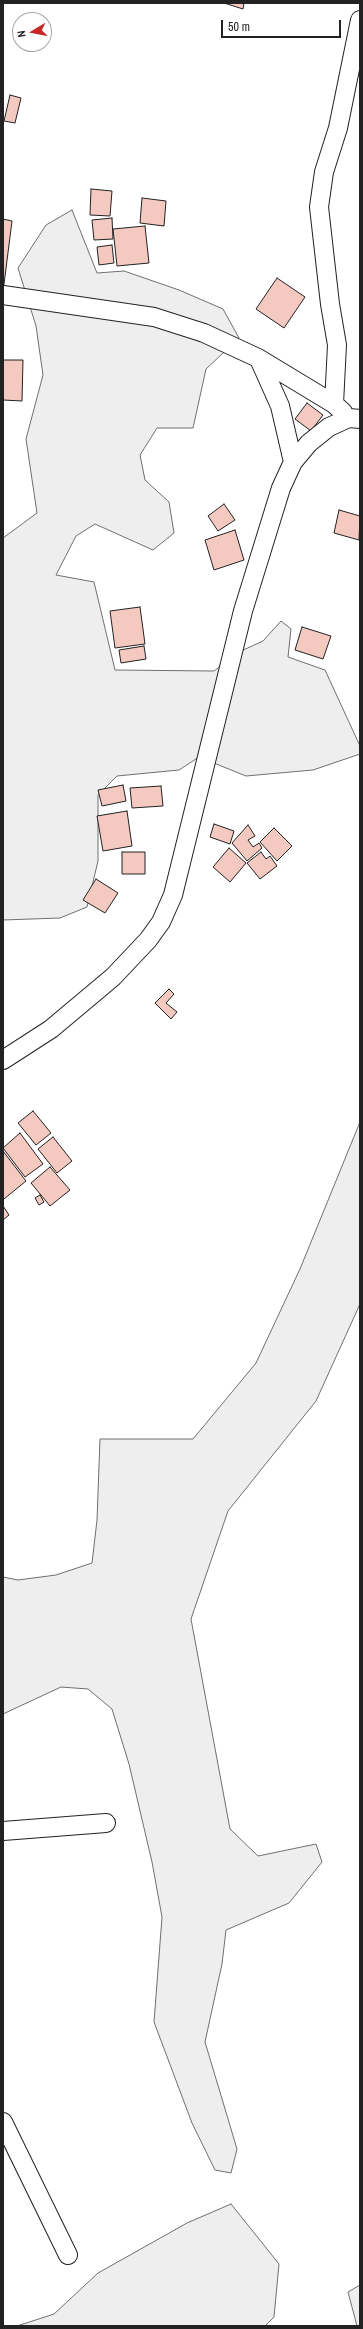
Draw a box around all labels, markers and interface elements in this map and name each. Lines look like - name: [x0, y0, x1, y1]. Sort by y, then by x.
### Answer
- north arrow: [12, 12, 52, 52]
- scale bar: [223, 12, 343, 38]
- text: 50 m: [228, 19, 250, 35]
- text: N: [14, 29, 29, 38]

